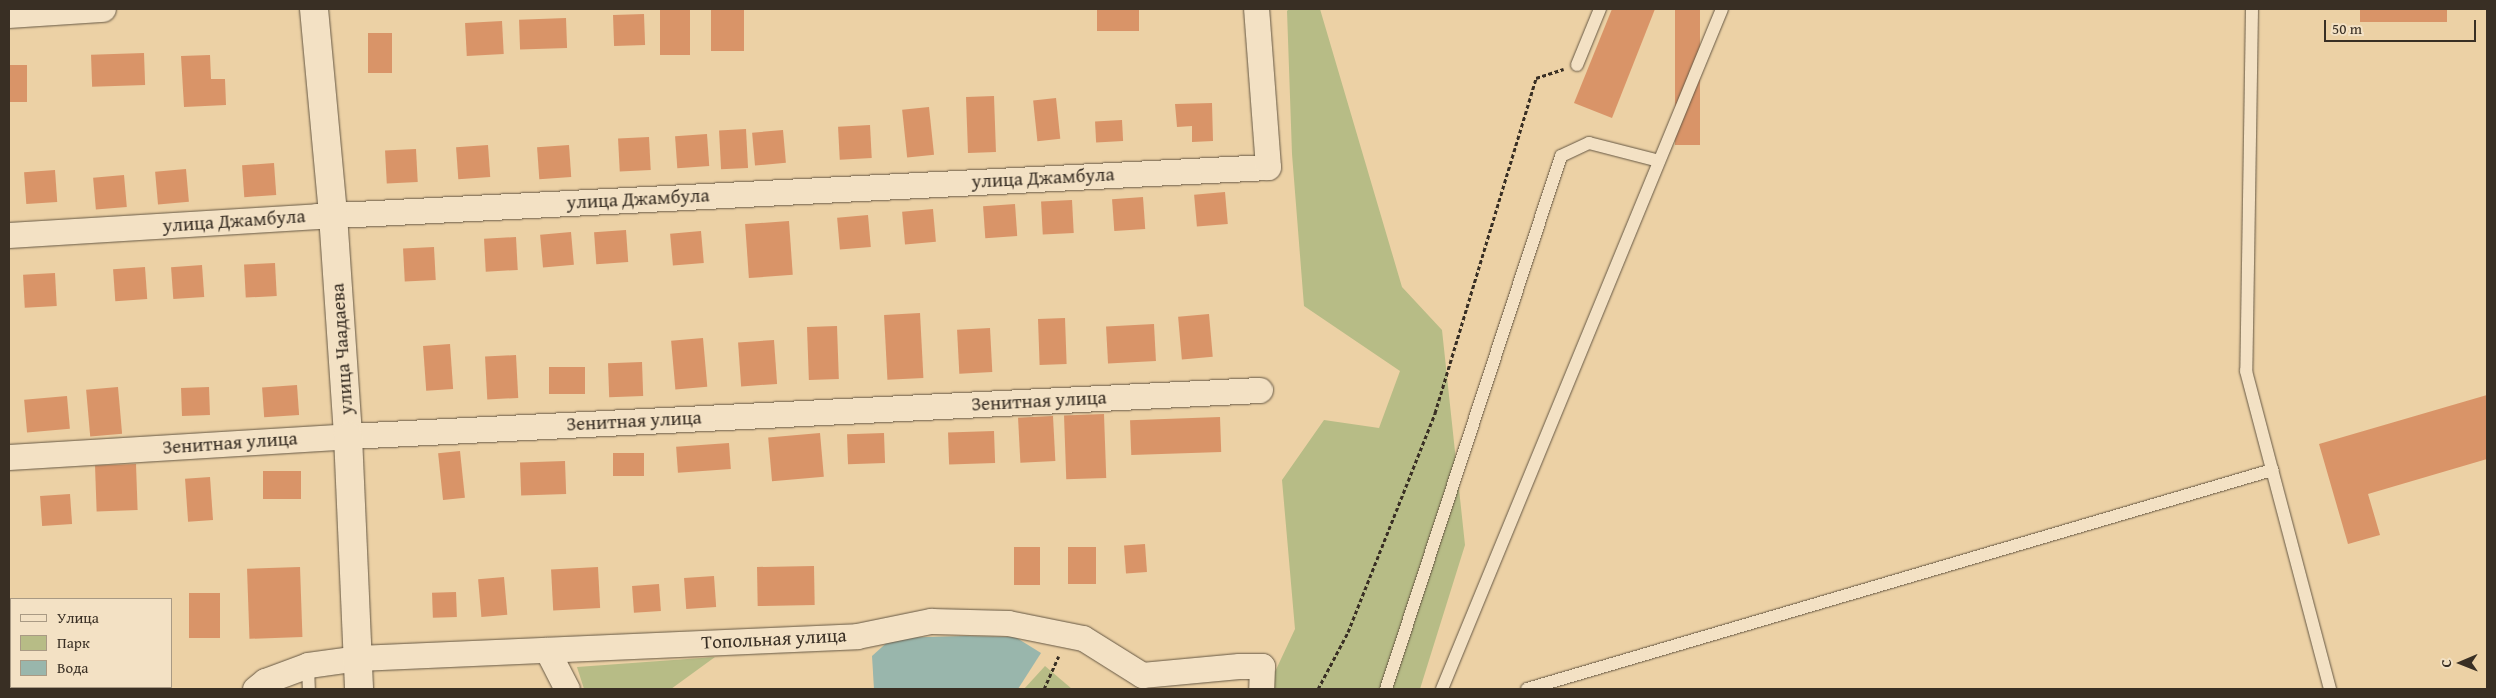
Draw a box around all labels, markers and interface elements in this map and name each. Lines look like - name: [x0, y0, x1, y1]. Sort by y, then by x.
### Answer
- scale bar: [2326, 10, 2478, 42]
- text: 50 m: [2332, 18, 2362, 39]
- street label: улица Джамбула: [971, 163, 1115, 193]
- street label: улица Джамбула: [566, 184, 710, 214]
- street label: улица Джамбула: [162, 205, 306, 237]
- street label: улица Чаадаева: [326, 282, 358, 416]
- street label: Зенитная улица: [971, 386, 1107, 416]
- street label: Зенитная улица: [566, 406, 702, 436]
- street label: Зенитная улица: [162, 427, 298, 459]
- legend: [10, 598, 172, 688]
- text: Улица: [57, 607, 99, 628]
- street label: Топольная улица: [701, 624, 847, 654]
- text: Парк: [57, 632, 90, 653]
- north arrow: [2436, 638, 2486, 688]
- text: Вода: [57, 657, 88, 678]
- text: С: [2436, 659, 2456, 667]

